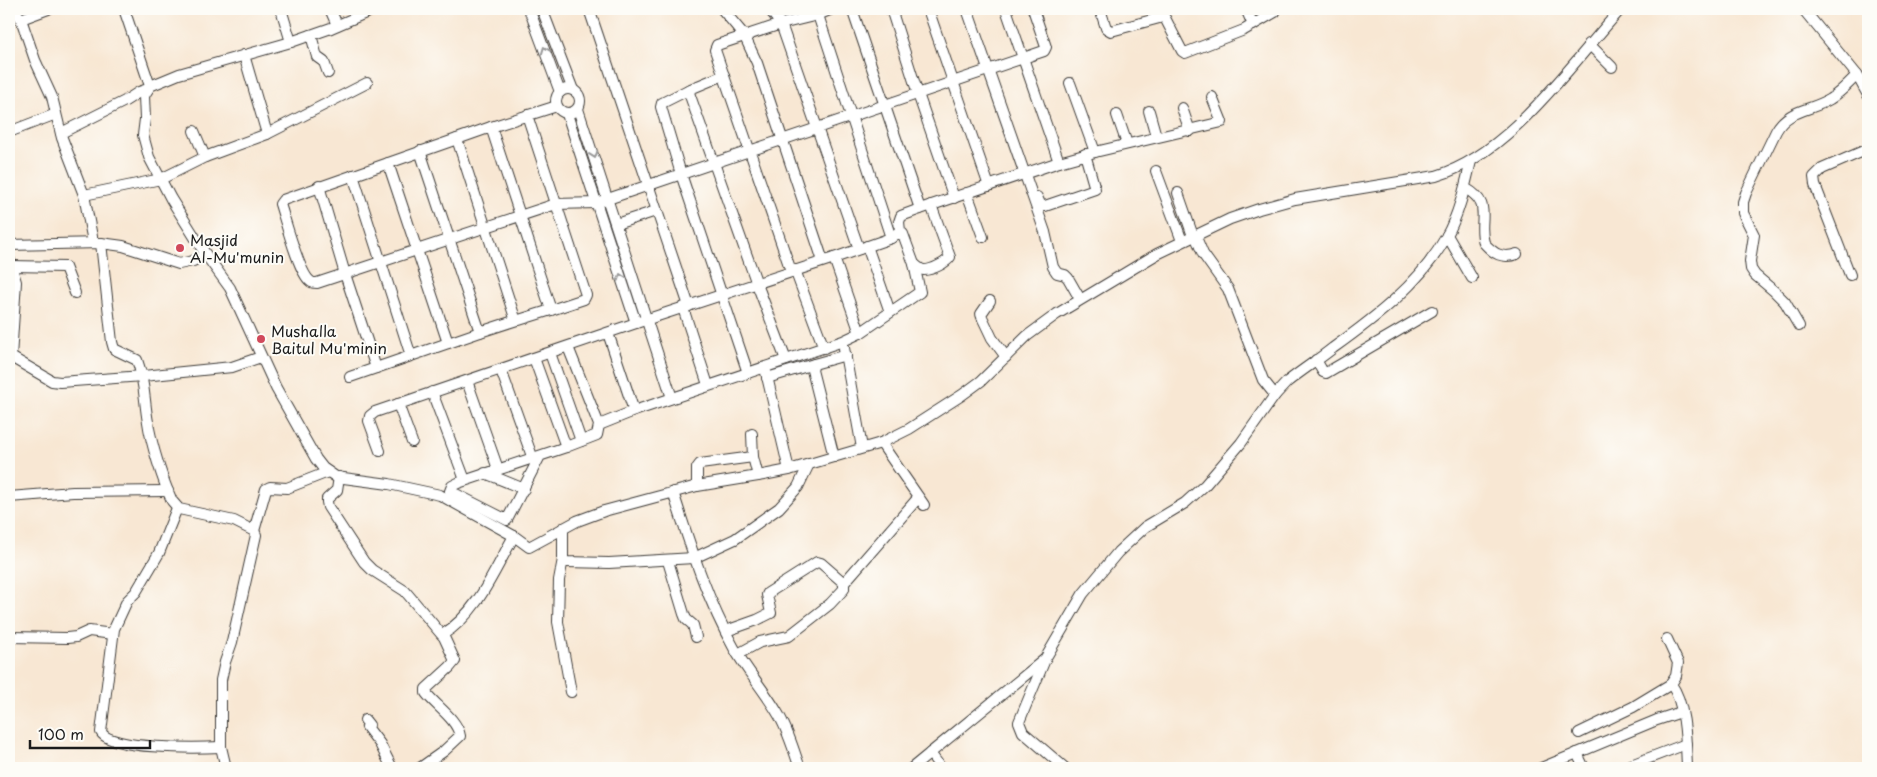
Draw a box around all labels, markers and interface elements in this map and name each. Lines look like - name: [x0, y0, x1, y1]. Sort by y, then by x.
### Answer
- one-way arrow: [541, 46, 551, 55]
- one-way arrow: [588, 151, 598, 159]
- place label: Masjid Al-Mu'munin: [190, 228, 284, 268]
- marker: Masjid Al-Mu'munin: [174, 242, 186, 254]
- one-way arrow: [616, 273, 626, 282]
- place label: Mushalla Baitul Mu'minin: [271, 319, 387, 359]
- marker: Mushalla Baitul Mu'minin: [255, 333, 267, 345]
- scale bar: [30, 717, 150, 749]
- text: 100 m: [38, 722, 84, 745]

